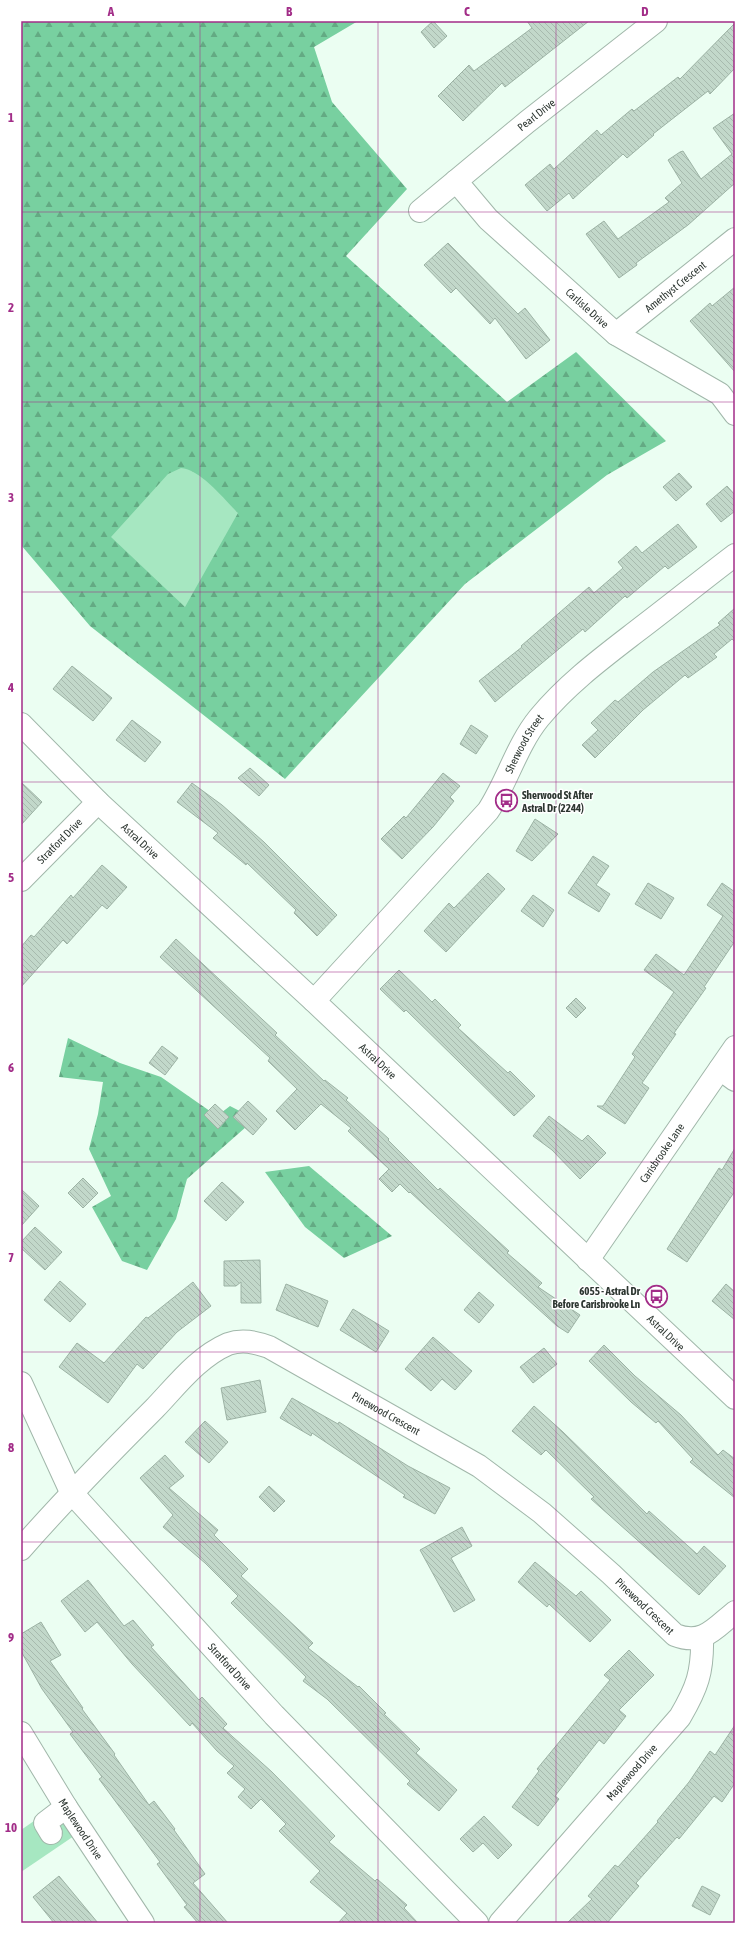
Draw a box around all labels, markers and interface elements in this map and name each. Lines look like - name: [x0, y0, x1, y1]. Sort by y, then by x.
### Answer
- text: A: [107, 4, 115, 19]
- text: B: [286, 4, 293, 19]
- text: C: [464, 4, 470, 19]
- text: D: [641, 4, 649, 19]
- street label: Pearl Drive: [515, 96, 558, 133]
- text: 1: [8, 110, 14, 125]
- street label: Amethyst Crescent: [642, 259, 708, 315]
- street label: Carlisle Drive: [563, 286, 611, 330]
- text: 2: [8, 300, 14, 315]
- text: 3: [8, 490, 14, 505]
- text: 4: [7, 680, 14, 695]
- street label: Sherwood Street: [503, 712, 546, 775]
- bus stop icon: Sherwood St After Astral Dr (2244): [494, 788, 520, 814]
- place label: Sherwood St After Astral Dr (2244): [521, 789, 593, 814]
- street label: Stratford Drive: [35, 816, 85, 866]
- street label: Astral Drive: [119, 821, 161, 861]
- text: 5: [8, 870, 14, 885]
- street label: Astral Drive: [357, 1041, 399, 1081]
- text: 6: [8, 1060, 14, 1075]
- street label: Carisbrooke Lane: [637, 1121, 686, 1185]
- text: 7: [8, 1250, 14, 1265]
- bus stop icon: 6055 - Astral Dr Before Carisbrooke Ln: [643, 1284, 669, 1310]
- place label: 6055 - Astral Dr Before Carisbrooke Ln: [553, 1285, 641, 1310]
- street label: Astral Drive: [645, 1313, 687, 1353]
- street label: Pinewood Crescent: [350, 1389, 422, 1437]
- text: 8: [8, 1440, 14, 1455]
- street label: Pinewood Crescent: [613, 1576, 676, 1637]
- text: 9: [8, 1630, 14, 1645]
- street label: Stratford Drive: [206, 1641, 254, 1692]
- street label: Maplewood Drive: [604, 1742, 659, 1803]
- street label: Maplewood Drive: [56, 1796, 105, 1862]
- text: 10: [5, 1820, 17, 1835]

